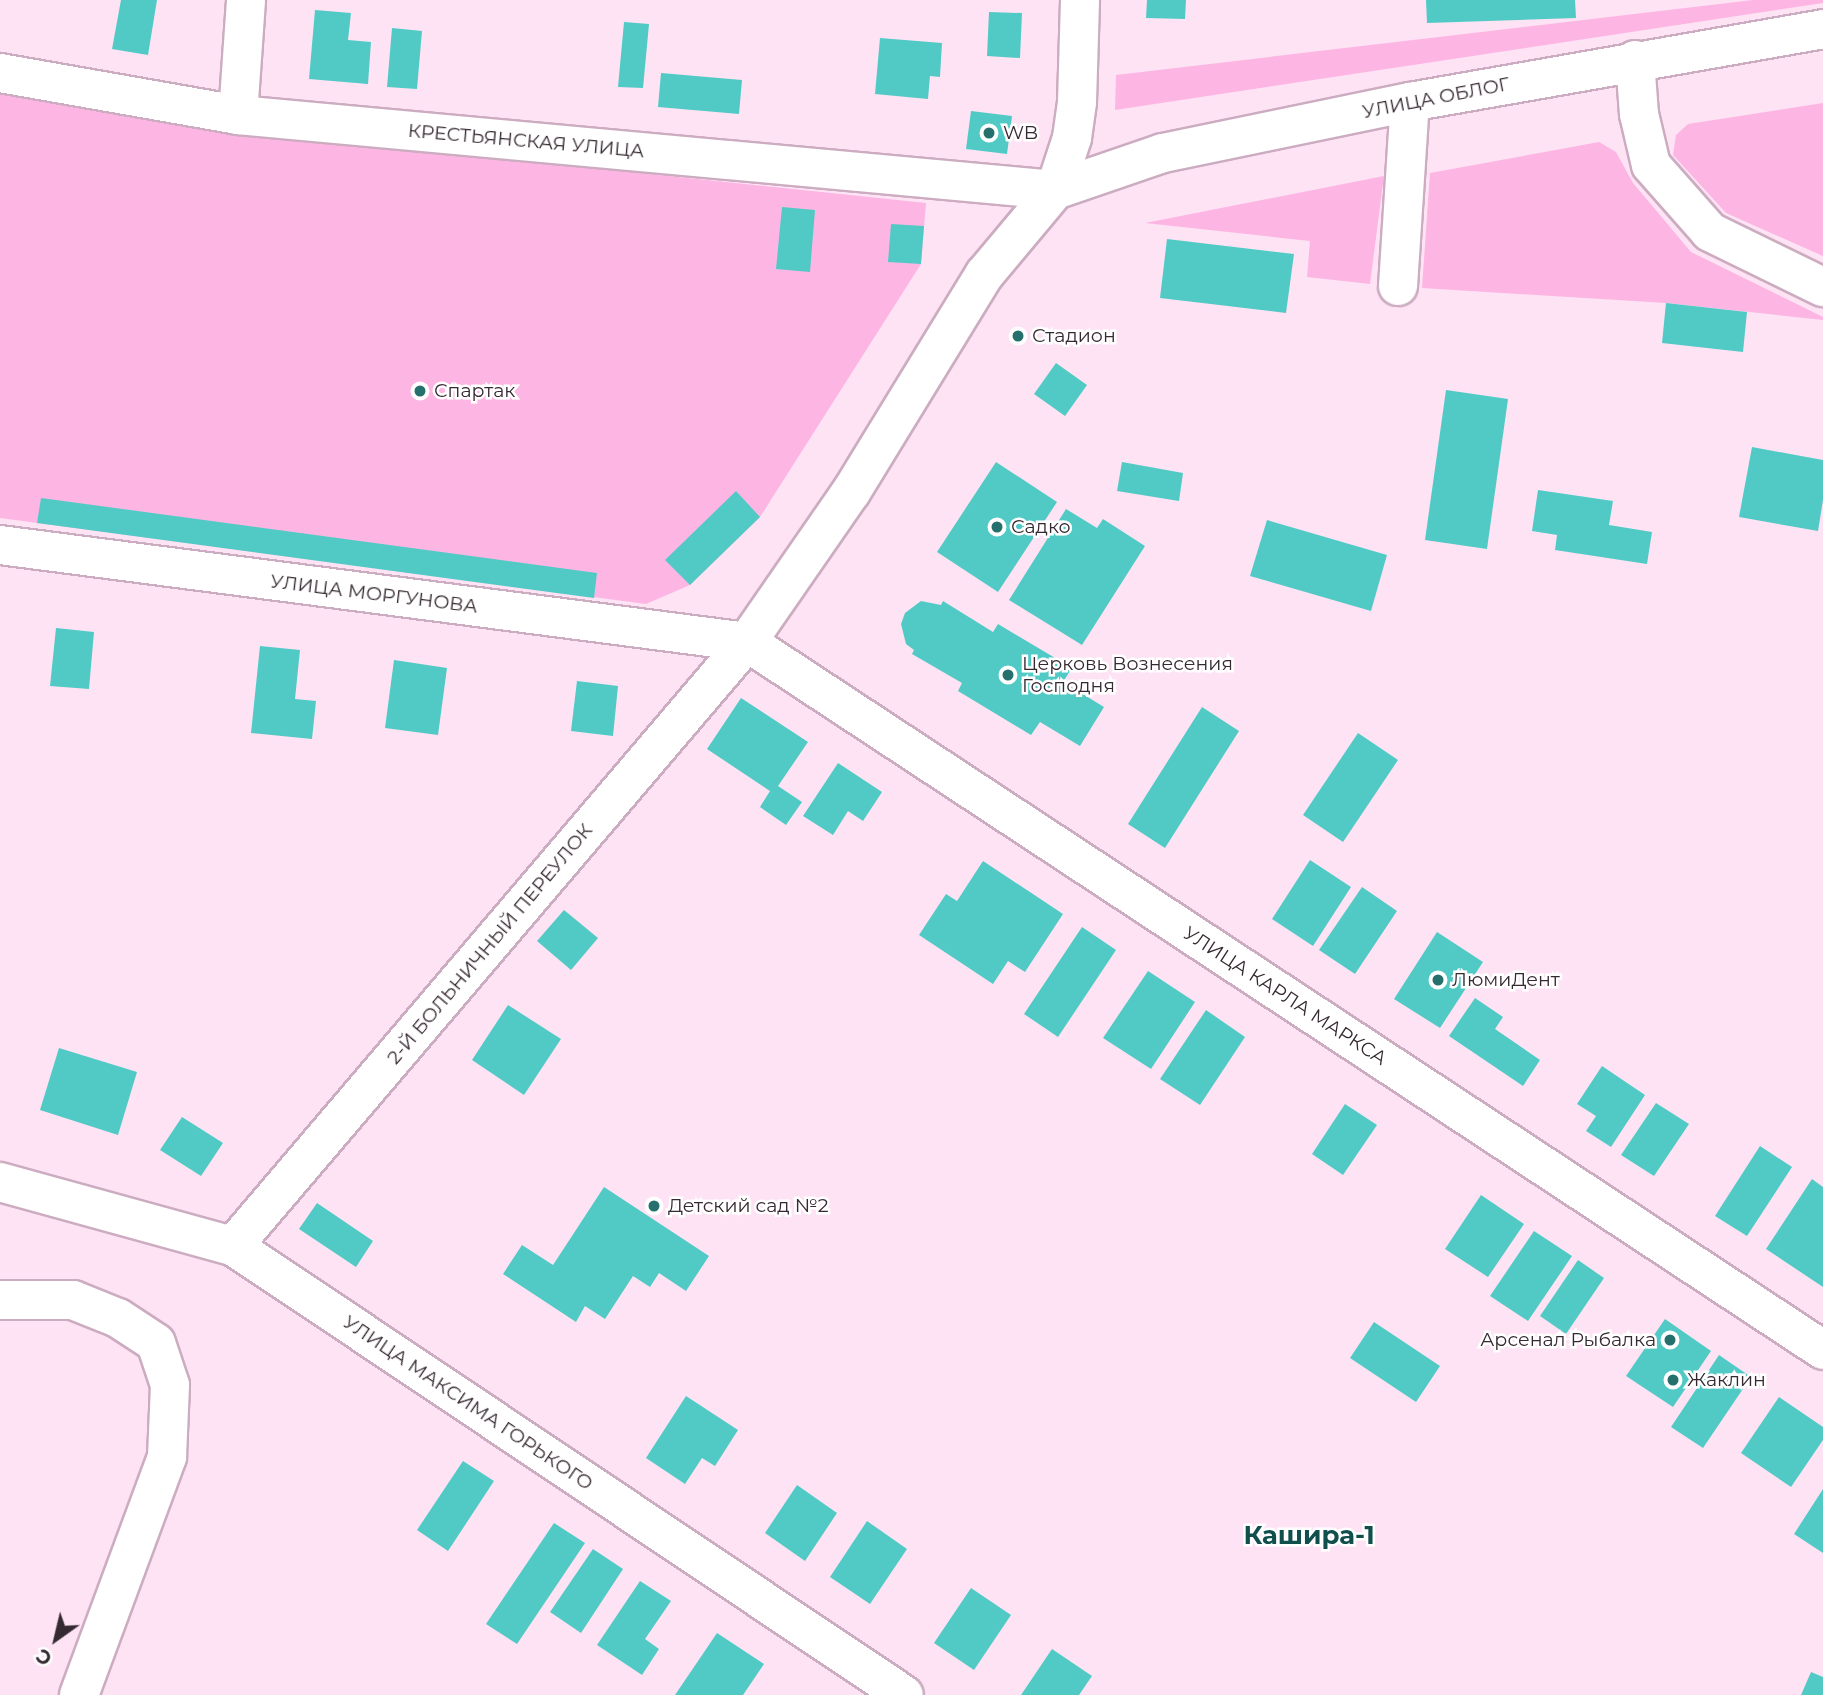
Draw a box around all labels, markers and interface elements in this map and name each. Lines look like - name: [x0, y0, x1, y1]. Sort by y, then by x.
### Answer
- street label: УЛИЦА ОБЛОГ: [1360, 73, 1512, 123]
- street label: КРЕСТЬЯНСКАЯ УЛИЦА: [407, 119, 645, 163]
- place label: WB: [1003, 122, 1038, 144]
- marker: WB: [981, 125, 997, 141]
- place label: Стадион: [1032, 325, 1116, 347]
- marker: Стадион: [1010, 328, 1026, 344]
- place label: Спартак: [434, 380, 515, 402]
- marker: Спартак: [412, 383, 428, 399]
- place label: Садко: [1011, 516, 1071, 538]
- marker: Садко: [989, 519, 1005, 535]
- street label: УЛИЦА МОРГУНОВА: [269, 570, 479, 618]
- place label: Церковь Вознесения Господня: [1022, 653, 1233, 697]
- marker: Церковь Вознесения Господня: [1000, 667, 1016, 683]
- street label: 2-Й БОЛЬНИЧНЫЙ ПЕРЕУЛОК: [383, 819, 597, 1069]
- street label: УЛИЦА КАРЛА МАРКСА: [1179, 922, 1391, 1070]
- place label: ЛюмиДент: [1452, 969, 1560, 991]
- marker: ЛюмиДент: [1430, 972, 1446, 988]
- place label: Детский сад №2: [668, 1195, 829, 1217]
- marker: Детский сад №2: [646, 1198, 662, 1214]
- street label: УЛИЦА МАКСИМА ГОРЬКОГО: [339, 1311, 597, 1495]
- place label: Арсенал Рыбалка: [1480, 1329, 1656, 1351]
- marker: Арсенал Рыбалка: [1662, 1332, 1678, 1348]
- place label: Жаклин: [1687, 1369, 1766, 1391]
- marker: Жаклин: [1665, 1372, 1681, 1388]
- district label: Кашира-1: [1243, 1520, 1375, 1552]
- north arrow: [21, 1604, 91, 1674]
- text: С: [32, 1643, 56, 1670]

